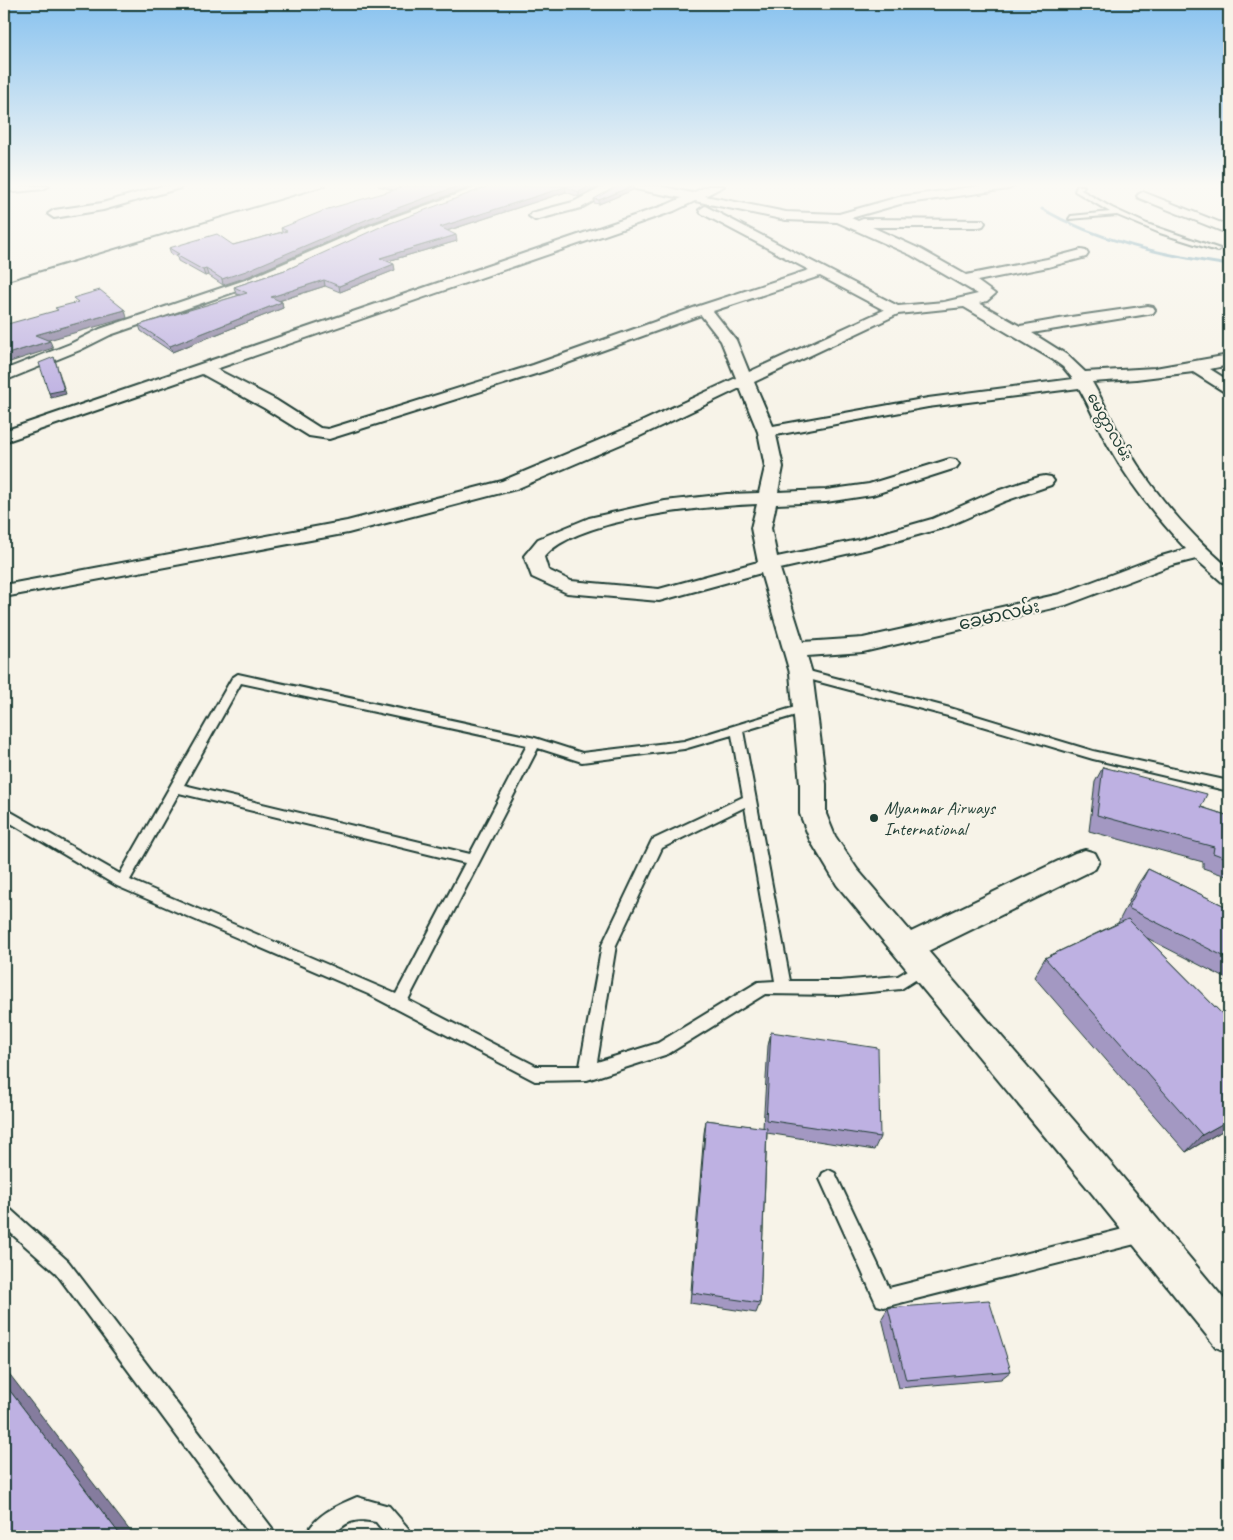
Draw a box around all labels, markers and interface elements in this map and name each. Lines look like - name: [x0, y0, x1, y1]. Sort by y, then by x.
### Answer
- street label: မေတ္တာလမ်း: [1081, 389, 1136, 466]
- street label: ခေမာလမ်း: [956, 593, 1042, 635]
- place label: Myanmar Airways International: [884, 797, 997, 840]
- marker: Myanmar Airways International: [868, 812, 880, 824]

